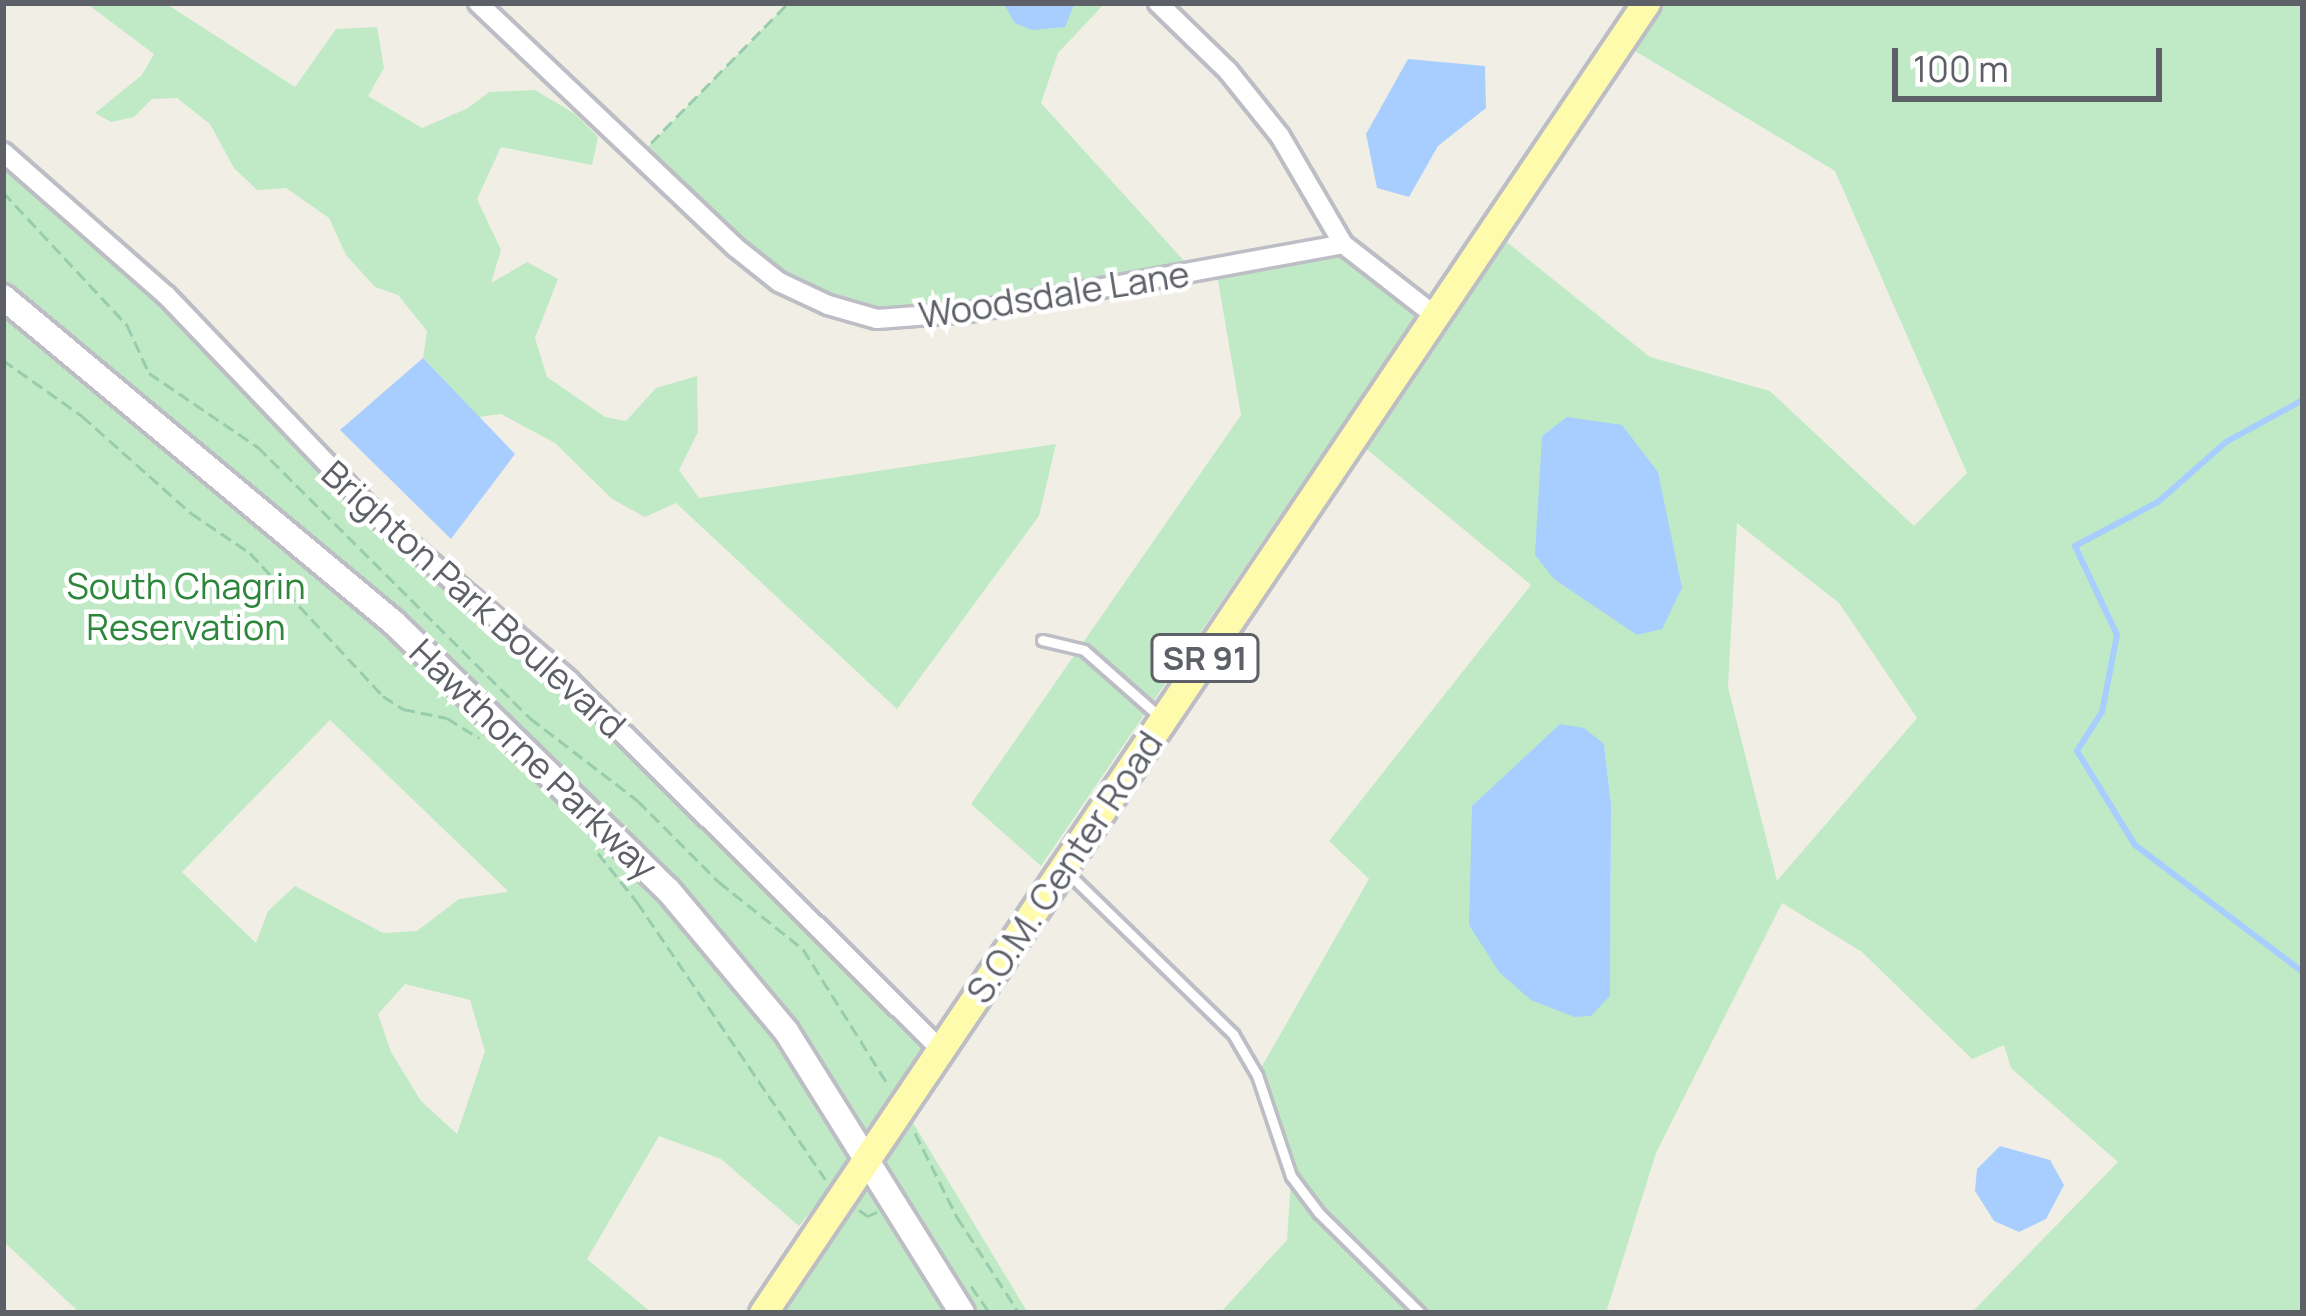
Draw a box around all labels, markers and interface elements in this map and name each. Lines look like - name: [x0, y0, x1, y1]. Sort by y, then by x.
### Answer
- scale bar: [1898, 24, 2168, 98]
- text: 100 m: [1913, 44, 2009, 93]
- street label: Woodsdale Lane: [916, 251, 1192, 337]
- street label: Brighton Park Boulevard: [313, 451, 635, 747]
- park label: South Chagrin Reservation: [66, 563, 306, 648]
- street label: Hawthorne Parkway: [401, 630, 667, 888]
- road number: SR 91: [1148, 631, 1262, 685]
- street label: S.O.M. Center Road: [957, 723, 1171, 1011]

